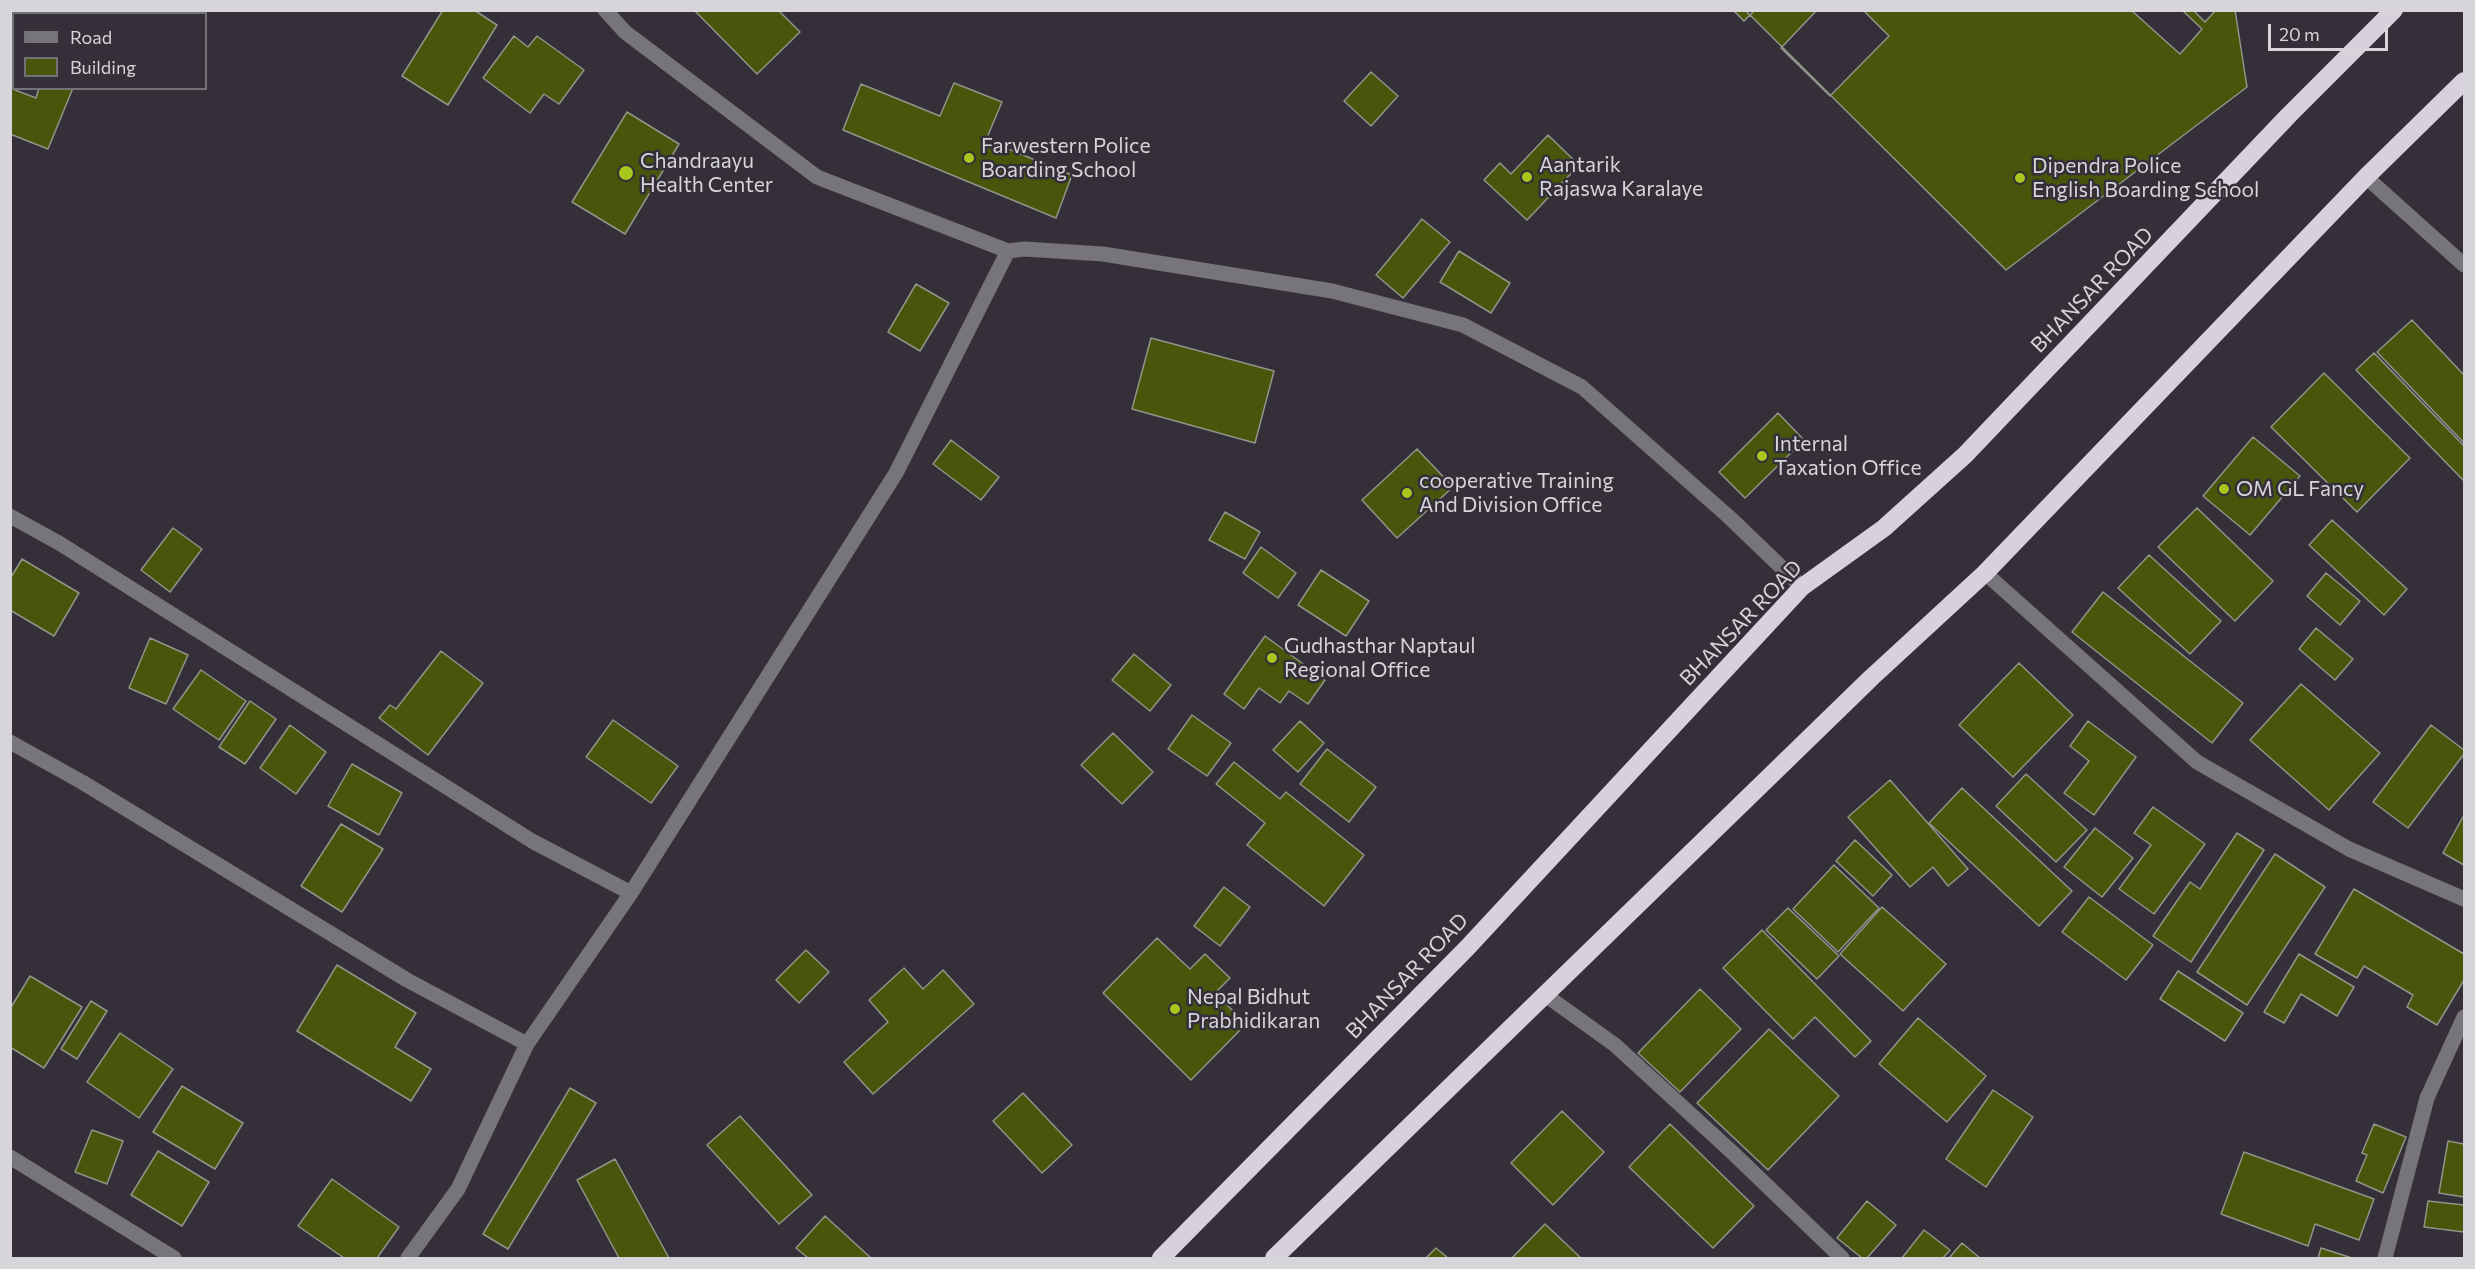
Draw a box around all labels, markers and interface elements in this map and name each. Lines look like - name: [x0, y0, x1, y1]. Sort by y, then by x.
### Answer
- legend: [12, 12, 207, 90]
- scale bar: [2271, 12, 2391, 50]
- text: 20 m: [2279, 23, 2320, 45]
- text: Road: [70, 26, 112, 48]
- text: Building: [70, 56, 136, 78]
- place label: Farwestern Police Boarding School: [981, 133, 1151, 183]
- place label: Chandraayu Health Center: [640, 148, 773, 198]
- marker: Farwestern Police Boarding School: [962, 151, 976, 165]
- place label: Aantarik Rajaswa Karalaye: [1539, 152, 1703, 202]
- place label: Dipendra Police English Boarding School: [2032, 153, 2259, 203]
- marker: Chandraayu Health Center: [617, 164, 635, 182]
- marker: Aantarik Rajaswa Karalaye: [1520, 170, 1534, 184]
- marker: Dipendra Police English Boarding School: [2013, 171, 2027, 185]
- street label: BHANSAR ROAD: [2026, 222, 2158, 358]
- place label: Internal Taxation Office: [1774, 431, 1922, 481]
- marker: Internal Taxation Office: [1755, 449, 1769, 463]
- place label: cooperative Training And Division Office: [1419, 468, 1614, 518]
- place label: OM GL Fancy: [2236, 476, 2364, 502]
- marker: OM GL Fancy: [2217, 482, 2231, 496]
- marker: cooperative Training And Division Office: [1400, 486, 1414, 500]
- street label: BHANSAR ROAD: [1675, 555, 1807, 691]
- place label: Gudhasthar Naptaul Regional Office: [1284, 633, 1476, 683]
- marker: Gudhasthar Naptaul Regional Office: [1265, 651, 1279, 665]
- street label: BHANSAR ROAD: [1341, 908, 1473, 1044]
- place label: Nepal Bidhut Prabhidikaran: [1187, 984, 1320, 1034]
- marker: Nepal Bidhut Prabhidikaran: [1168, 1002, 1182, 1016]

